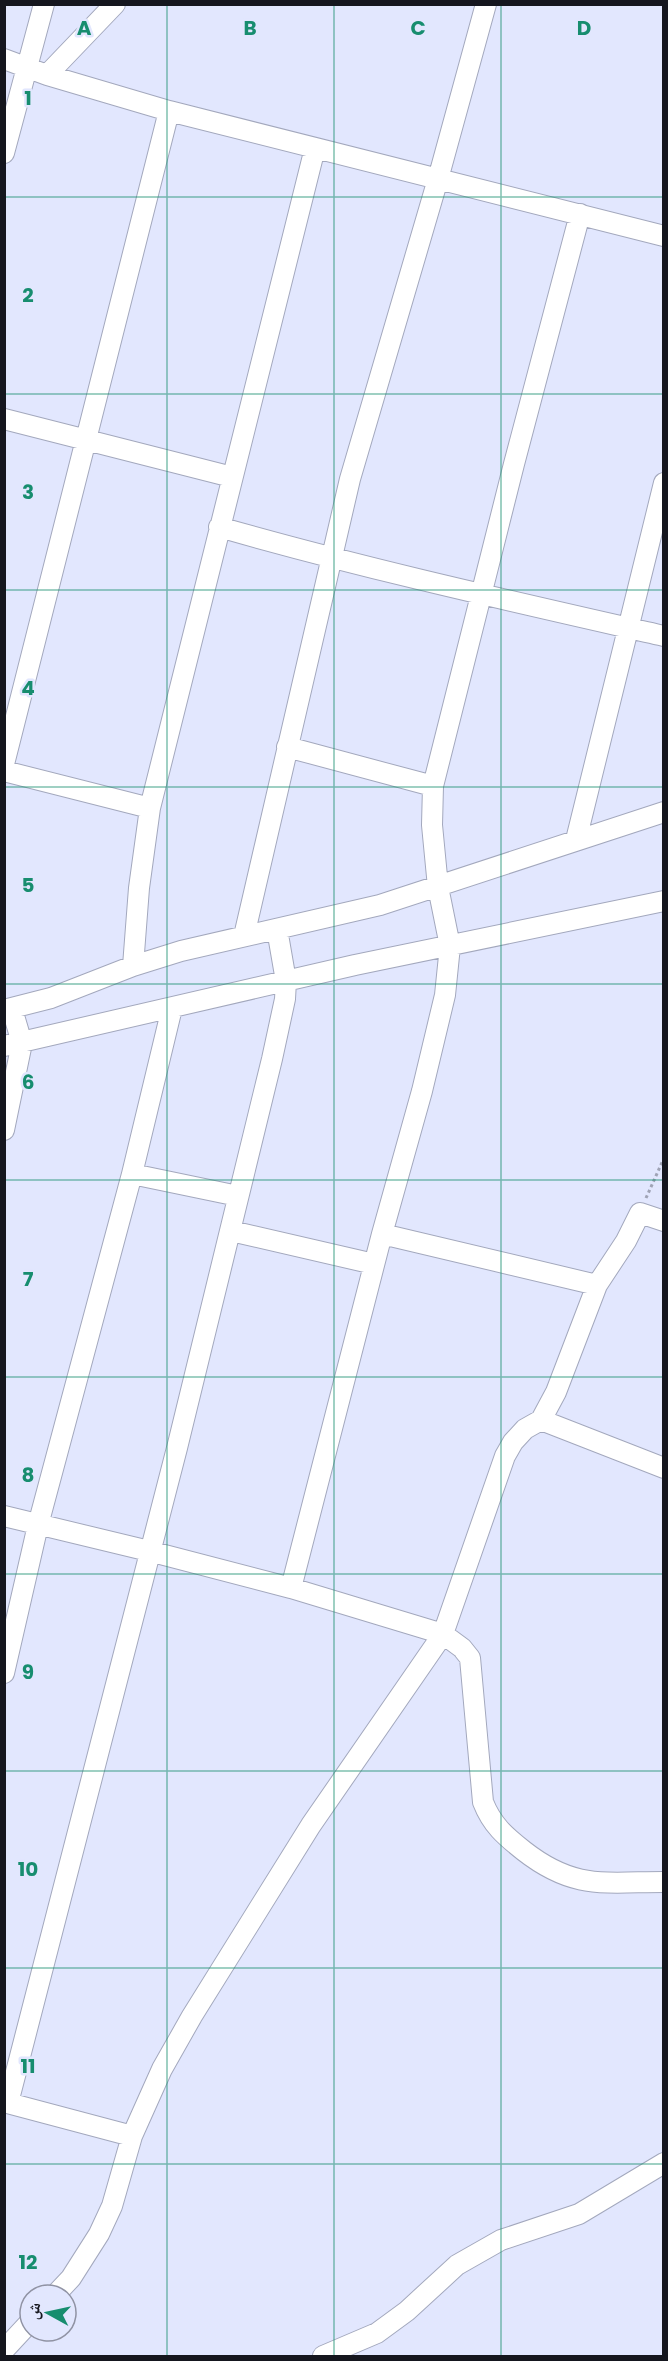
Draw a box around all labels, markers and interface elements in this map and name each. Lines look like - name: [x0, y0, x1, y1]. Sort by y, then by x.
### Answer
- text: A: [77, 14, 92, 42]
- text: B: [243, 14, 257, 42]
- text: C: [410, 14, 426, 42]
- text: D: [577, 14, 591, 42]
- text: 1: [24, 84, 32, 112]
- text: 2: [22, 281, 34, 309]
- text: 3: [22, 478, 34, 506]
- text: 4: [21, 674, 35, 702]
- text: 5: [22, 871, 35, 899]
- text: 6: [22, 1068, 34, 1096]
- text: 7: [23, 1265, 34, 1293]
- text: 8: [22, 1461, 34, 1489]
- text: 9: [22, 1658, 34, 1686]
- text: 10: [18, 1855, 38, 1883]
- text: 11: [20, 2052, 36, 2080]
- text: 12: [19, 2248, 37, 2276]
- north arrow: [18, 2283, 78, 2343]
- text: ش: [21, 2301, 46, 2321]

